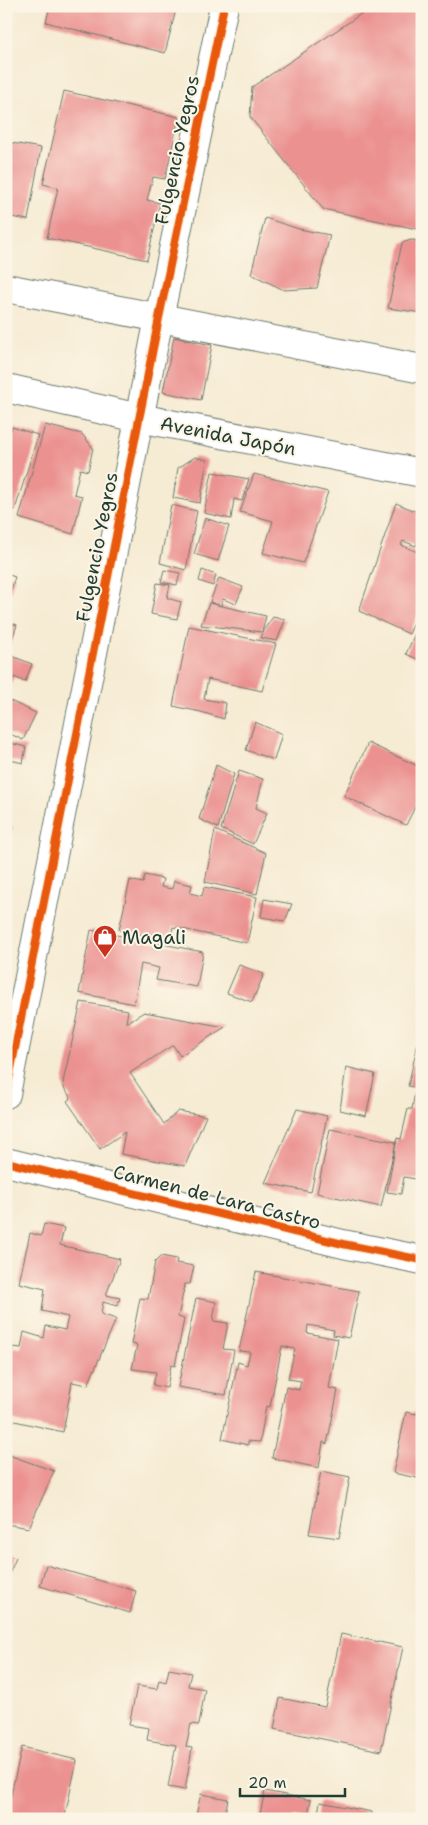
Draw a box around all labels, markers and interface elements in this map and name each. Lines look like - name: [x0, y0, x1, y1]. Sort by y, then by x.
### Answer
- street label: Fulgencio Yegros: [149, 73, 205, 227]
- street label: Avenida Japón: [158, 411, 298, 461]
- street label: Fulgencio Yegros: [70, 470, 124, 624]
- shop icon: Magali: [92, 924, 118, 958]
- place label: Magali: [122, 925, 186, 950]
- street label: Carmen de Lara Castro: [111, 1159, 323, 1235]
- scale bar: [240, 1765, 346, 1797]
- text: 20 m: [248, 1773, 287, 1793]

